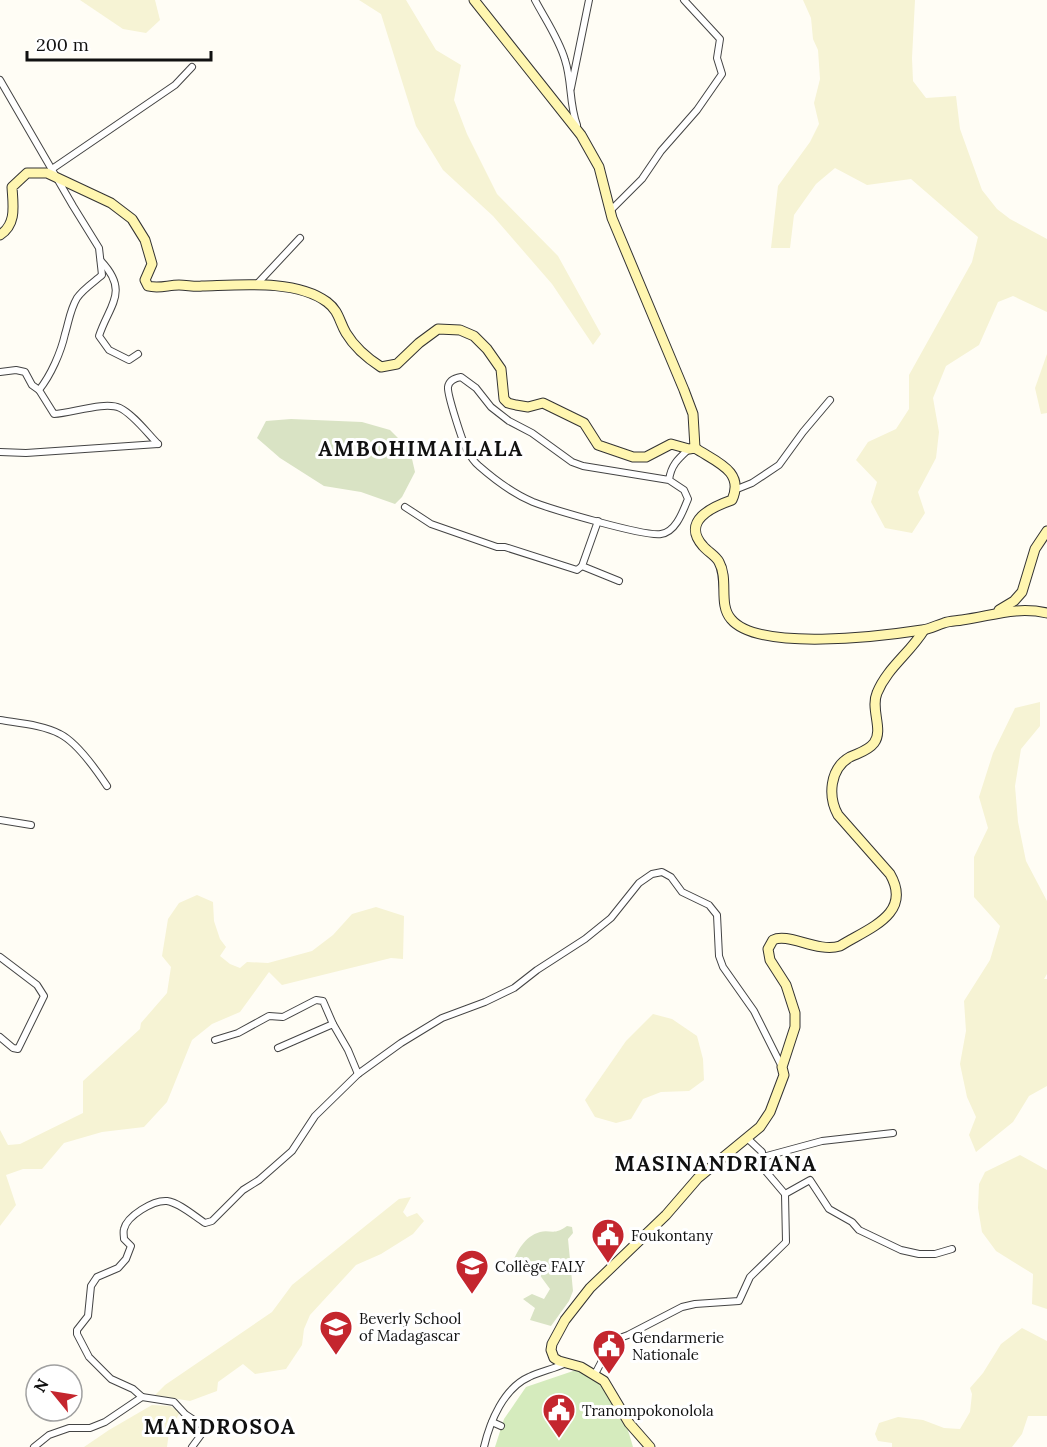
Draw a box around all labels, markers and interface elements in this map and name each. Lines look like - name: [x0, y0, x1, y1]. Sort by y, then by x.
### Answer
- scale bar: [27, 24, 212, 62]
- text: 200 m: [36, 33, 89, 56]
- district label: AMBOHIMAILALA: [318, 435, 524, 462]
- district label: MASINANDRIANA: [615, 1150, 817, 1177]
- public building icon: Foukontany: [590, 1217, 626, 1264]
- place label: Foukontany: [631, 1226, 713, 1245]
- school or university icon: Collège FALY: [454, 1248, 490, 1295]
- place label: Collège FALY: [495, 1257, 585, 1276]
- school or university icon: Beverly School of Madagascar: [318, 1309, 354, 1356]
- place label: Beverly School of Madagascar: [359, 1309, 461, 1345]
- public building icon: Gendarmerie Nationale: [591, 1328, 627, 1375]
- place label: Gendarmerie Nationale: [632, 1328, 724, 1364]
- north arrow: [24, 1363, 84, 1423]
- text: N: [29, 1375, 53, 1396]
- public building icon: Tranompokonolola: [541, 1392, 577, 1439]
- place label: Tranompokonolola: [582, 1401, 714, 1420]
- district label: MANDROSOA: [144, 1413, 296, 1440]

